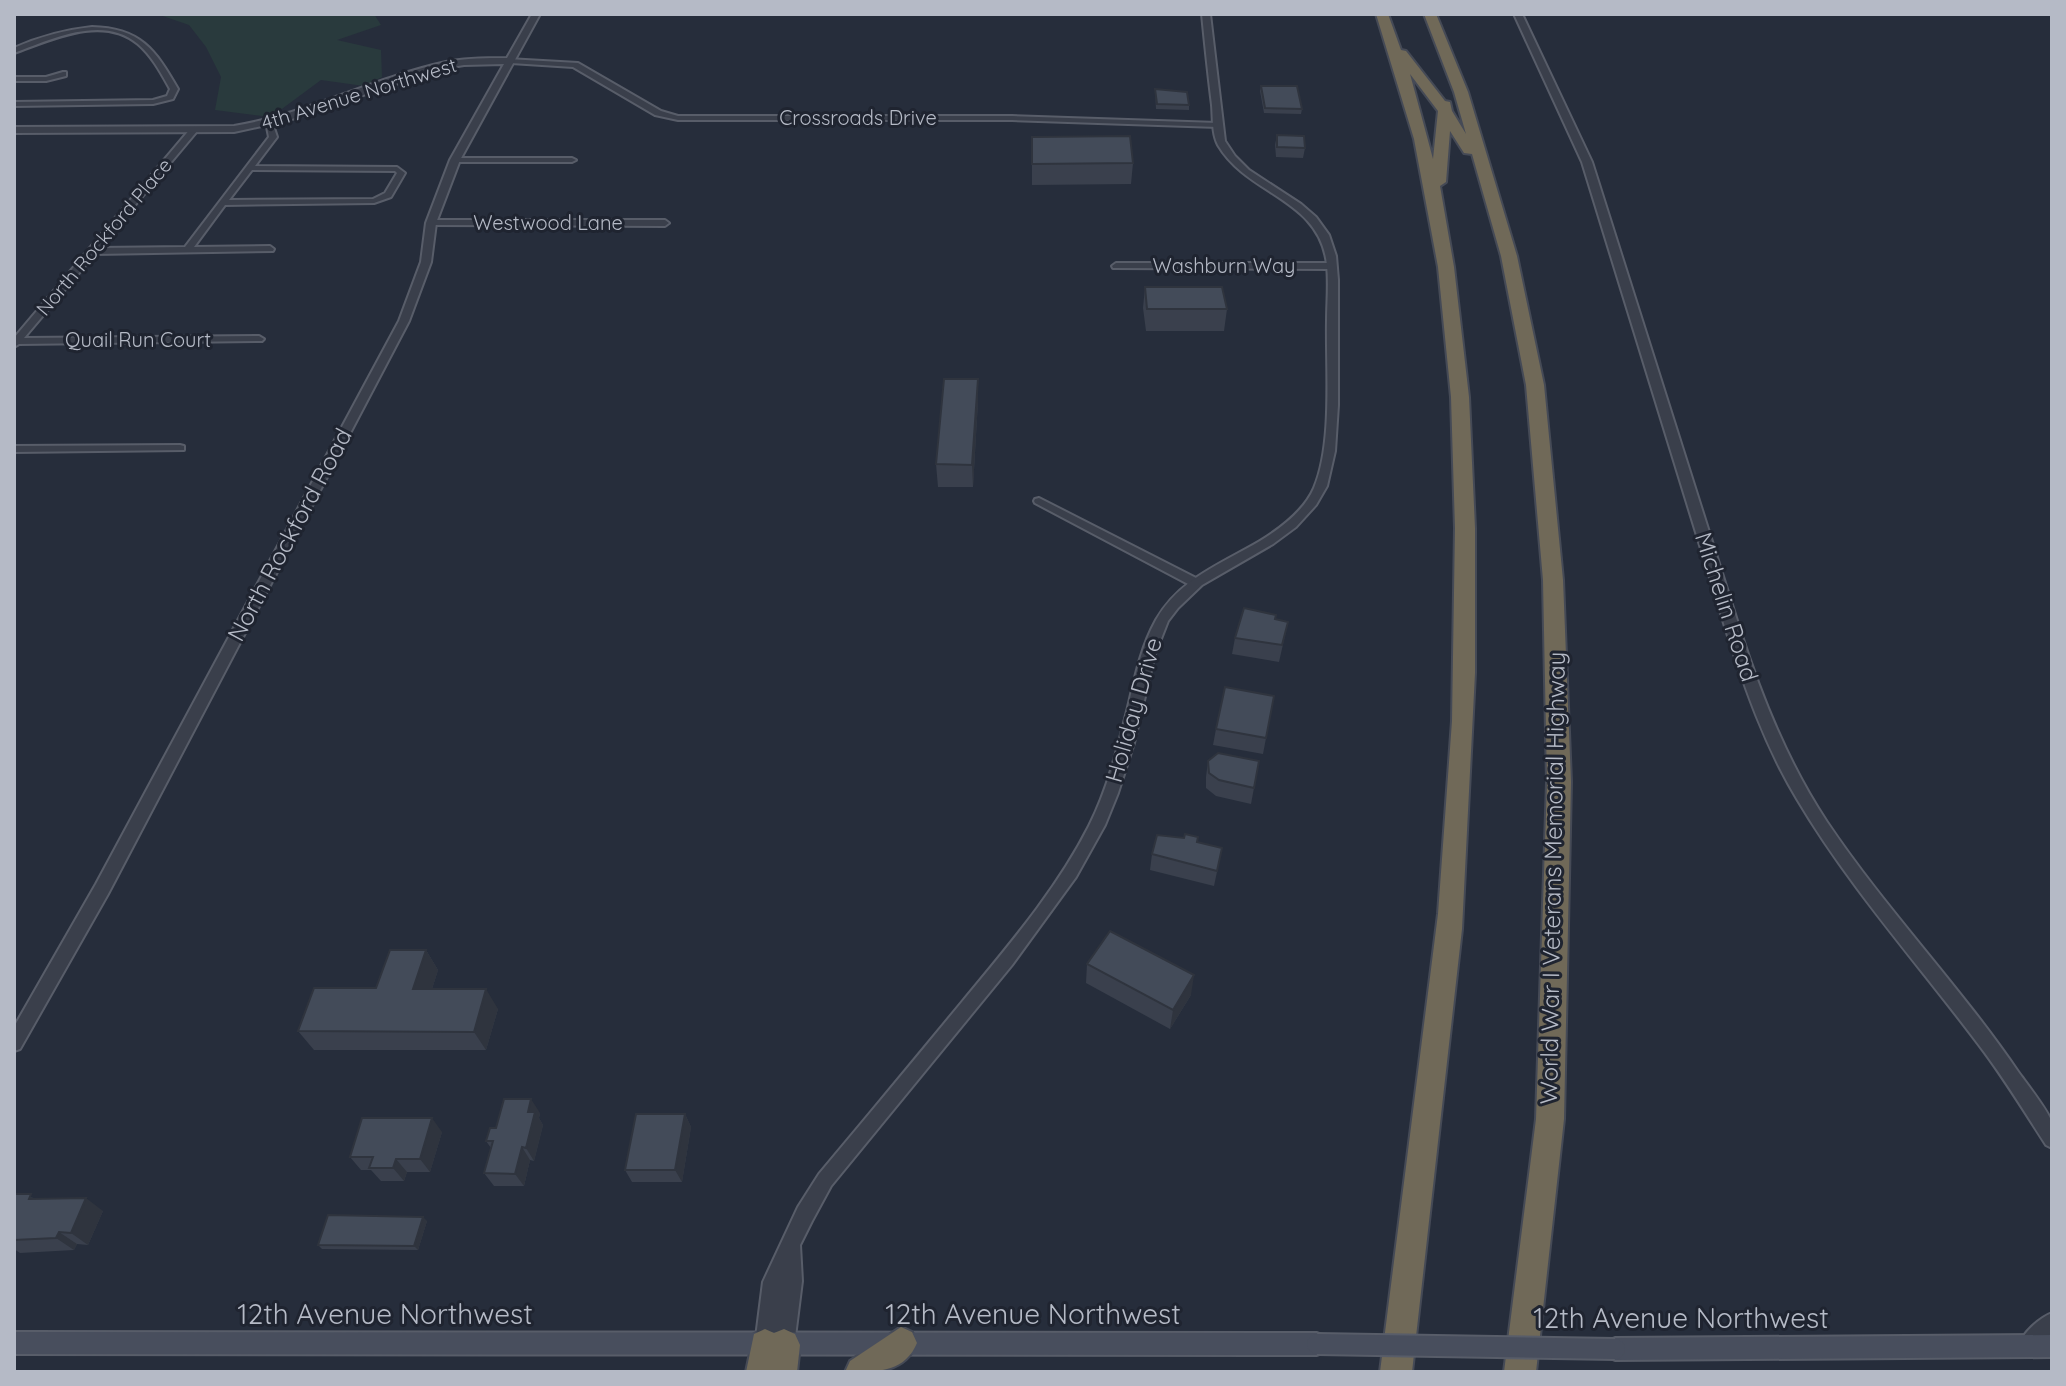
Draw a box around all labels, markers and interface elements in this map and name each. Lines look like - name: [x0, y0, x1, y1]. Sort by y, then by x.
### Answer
- street label: 4th Avenue Northwest: [258, 52, 460, 135]
- street label: Crossroads Drive: [779, 105, 937, 130]
- street label: North Rockford Place: [30, 153, 177, 321]
- street label: Westwood Lane: [473, 210, 623, 235]
- street label: Washburn Way: [1153, 253, 1295, 278]
- street label: Quail Run Court: [65, 327, 211, 352]
- street label: North Rockford Road: [220, 423, 358, 646]
- street label: Michelin Road: [1689, 528, 1765, 685]
- street label: Holiday Drive: [1098, 634, 1168, 786]
- street label: World War I Veterans Memorial Highway: [1533, 651, 1571, 1105]
- street label: 12th Avenue Northwest: [237, 1296, 533, 1331]
- street label: 12th Avenue Northwest: [885, 1296, 1181, 1331]
- street label: 12th Avenue Northwest: [1533, 1300, 1829, 1335]

